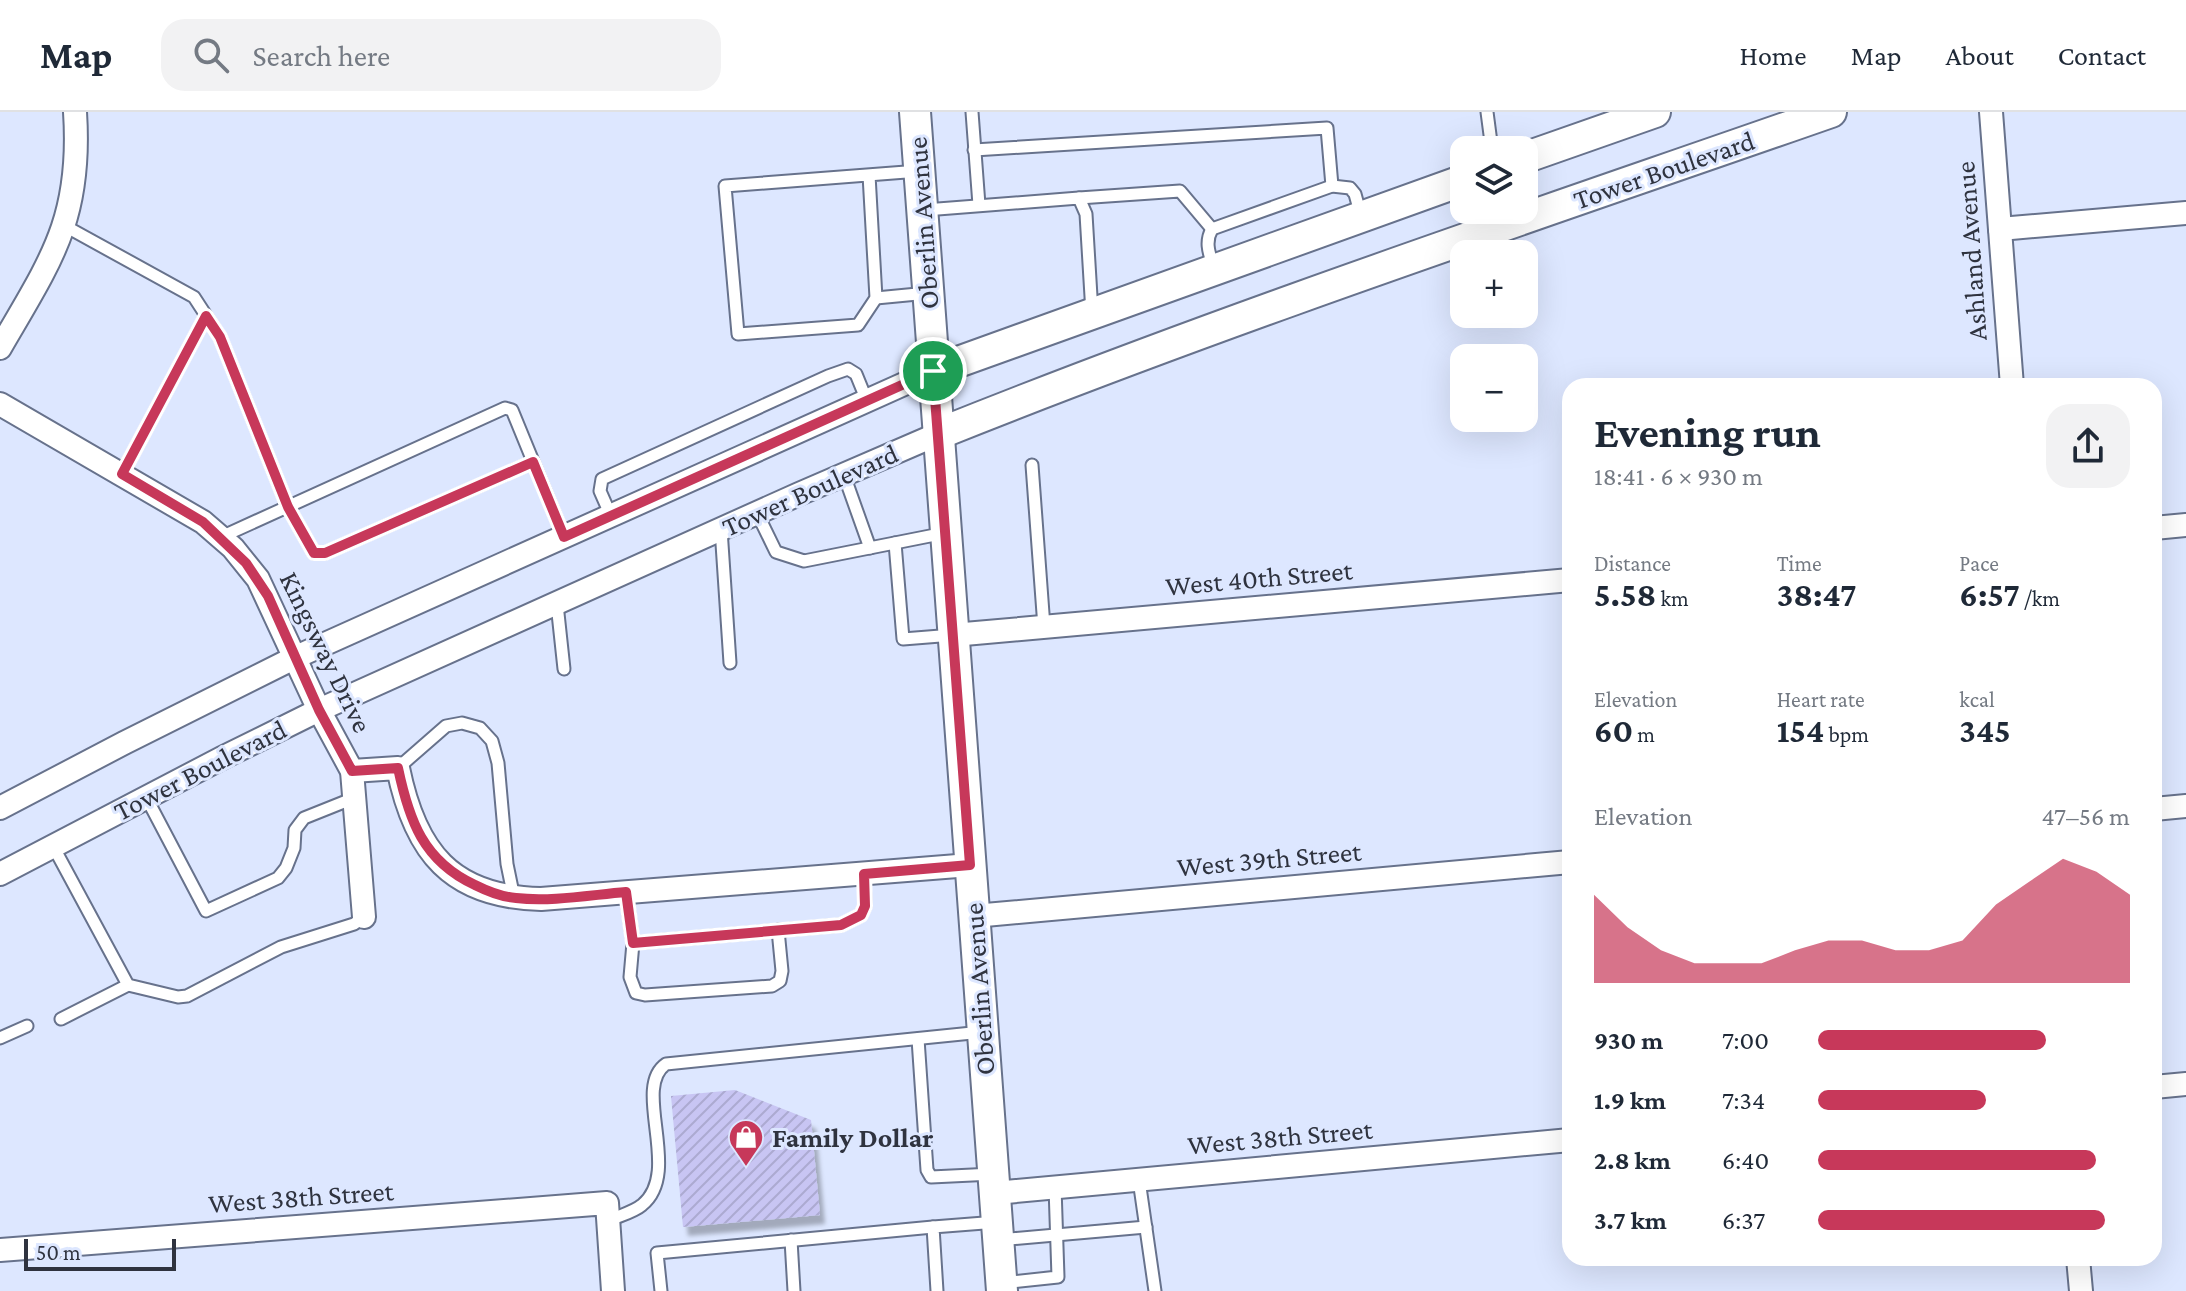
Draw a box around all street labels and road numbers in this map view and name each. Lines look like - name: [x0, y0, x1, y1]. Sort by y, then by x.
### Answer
- street label: Tower Boulevard: [1569, 124, 1759, 215]
- street label: Oberlin Avenue: [902, 136, 944, 310]
- street label: Ashland Avenue: [1949, 160, 1993, 342]
- street label: Tower Boulevard: [717, 437, 903, 543]
- street label: West 40th Street: [1164, 554, 1355, 602]
- street label: Kingsway Drive: [274, 567, 378, 737]
- street label: Tower Boulevard: [109, 713, 292, 827]
- street label: West 39th Street: [1176, 835, 1363, 882]
- street label: Oberlin Avenue: [958, 902, 1000, 1076]
- street label: West 38th Street: [1186, 1113, 1375, 1161]
- street label: West 38th Street: [207, 1175, 395, 1219]

